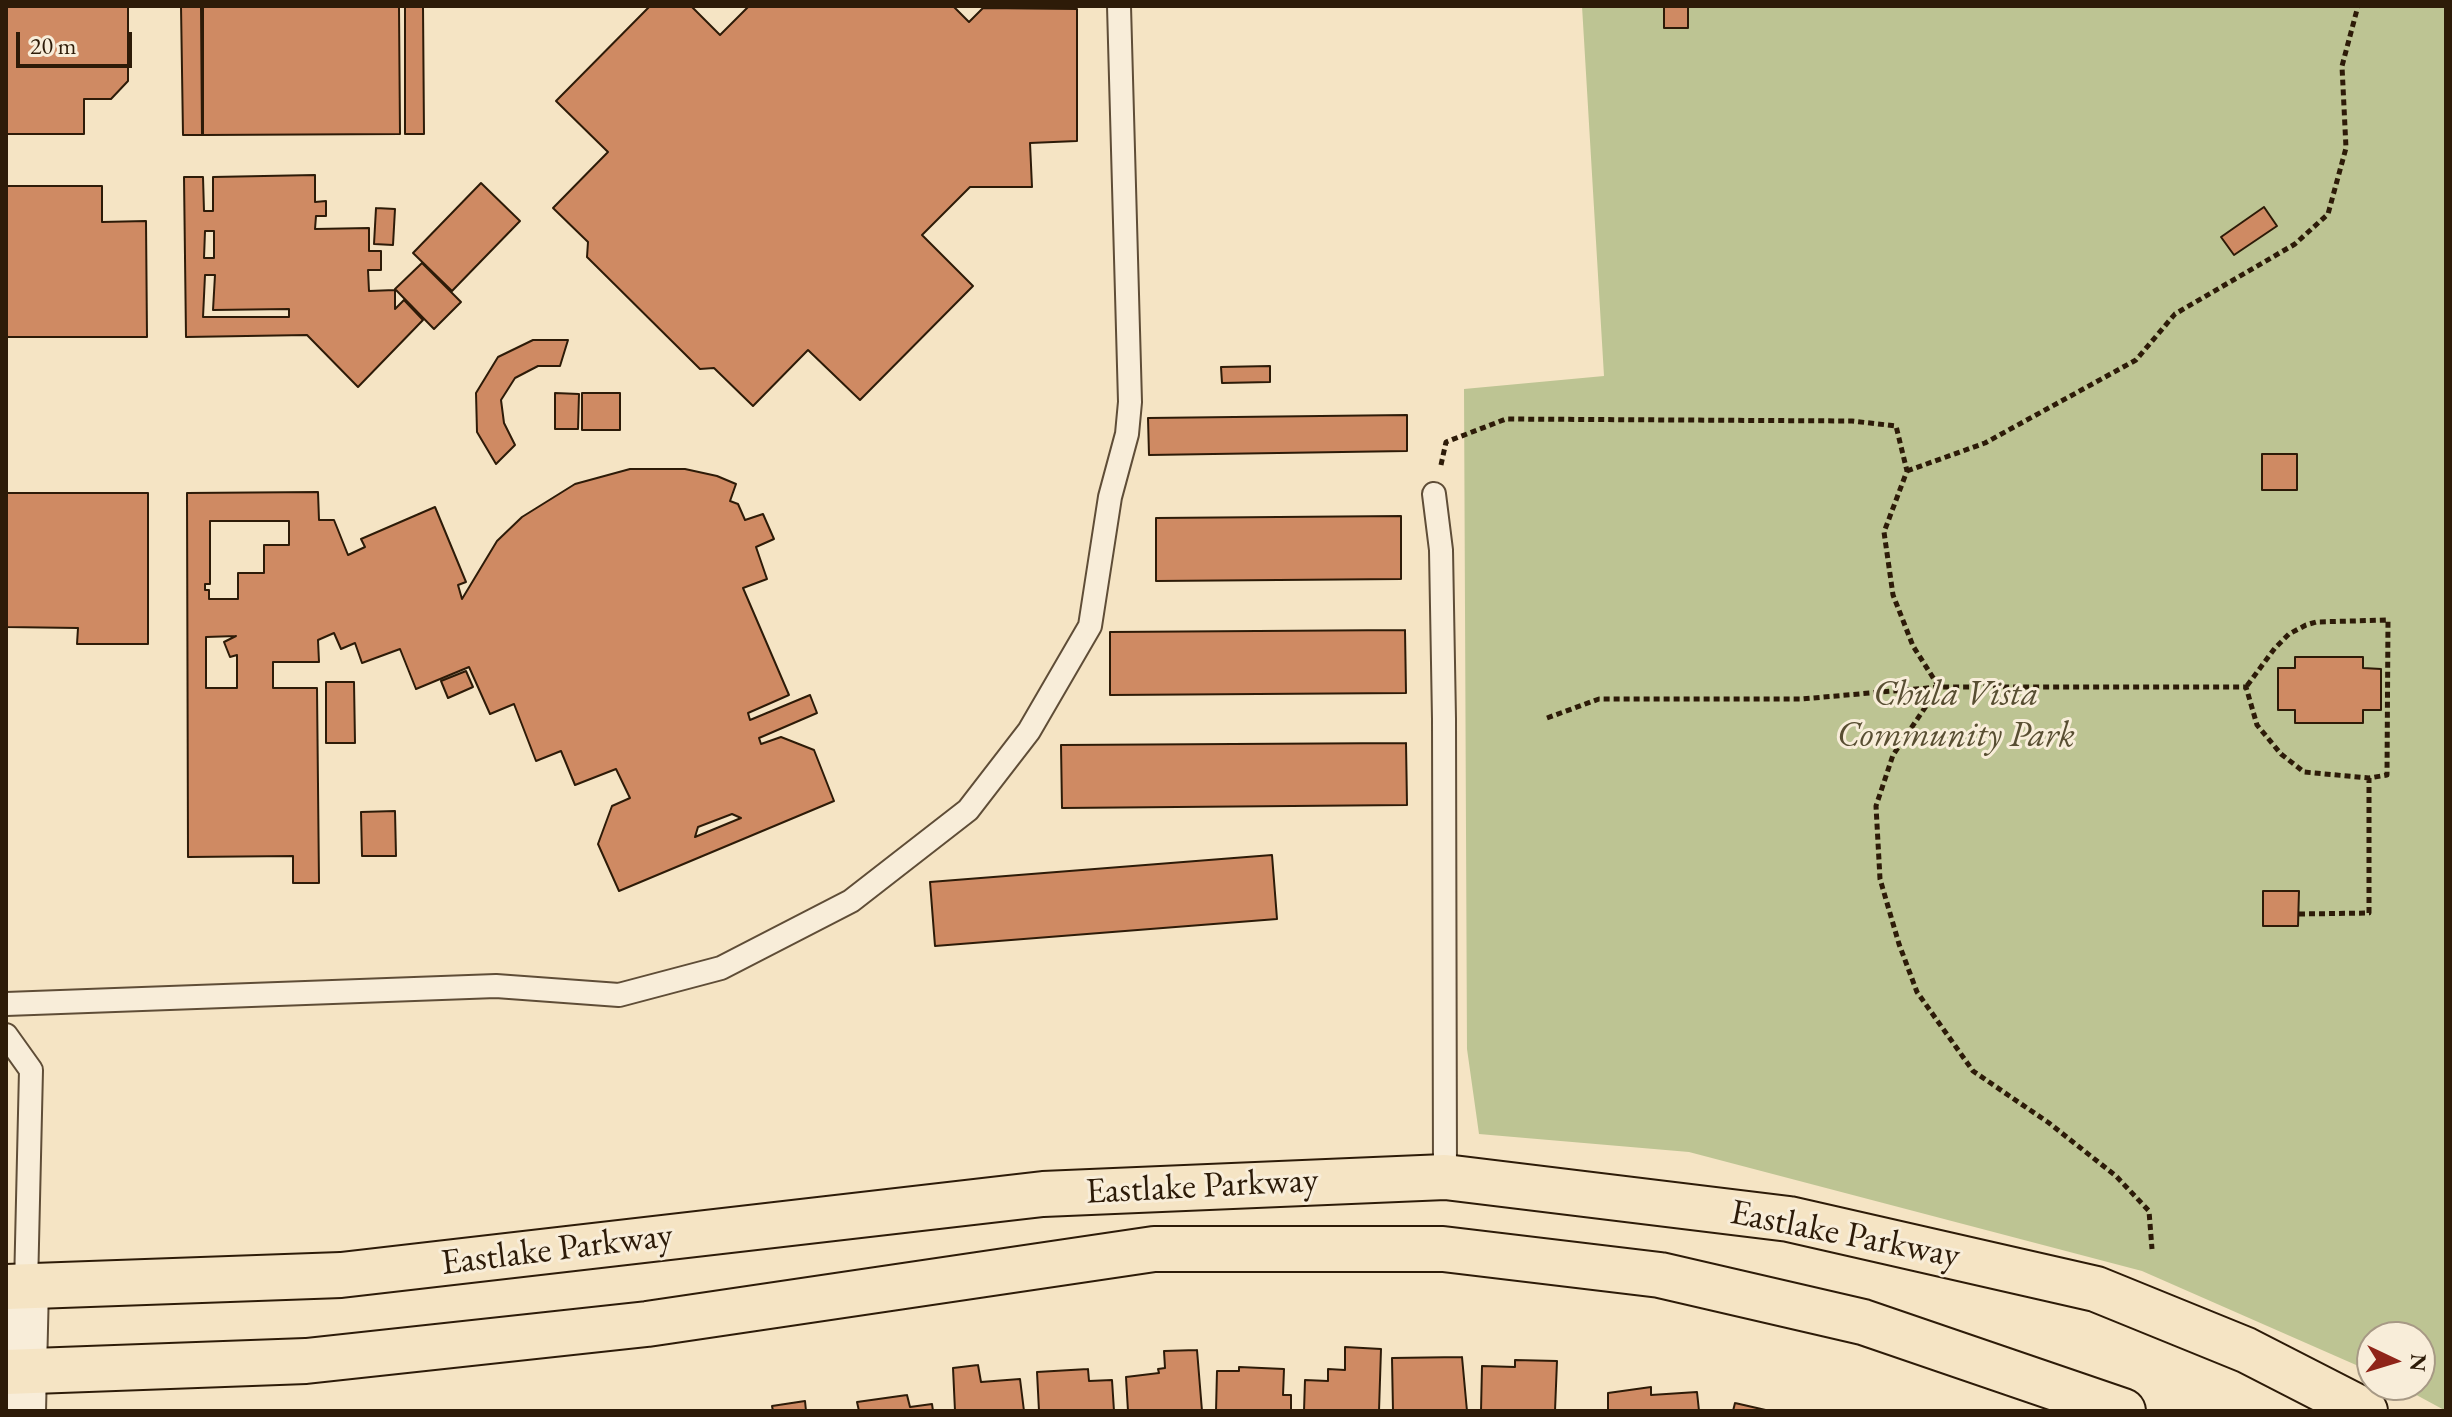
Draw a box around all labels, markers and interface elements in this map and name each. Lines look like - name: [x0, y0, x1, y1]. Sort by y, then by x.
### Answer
- scale bar: [20, 16, 136, 66]
- text: 20 m: [30, 30, 77, 61]
- park label: Chula Vista Community Park: [1837, 673, 2075, 758]
- street label: Eastlake Parkway: [1084, 1159, 1320, 1215]
- street label: Eastlake Parkway: [1726, 1192, 1964, 1278]
- street label: Eastlake Parkway: [439, 1214, 675, 1286]
- north arrow: [2356, 1321, 2436, 1401]
- text: N: [2403, 1353, 2434, 1372]

